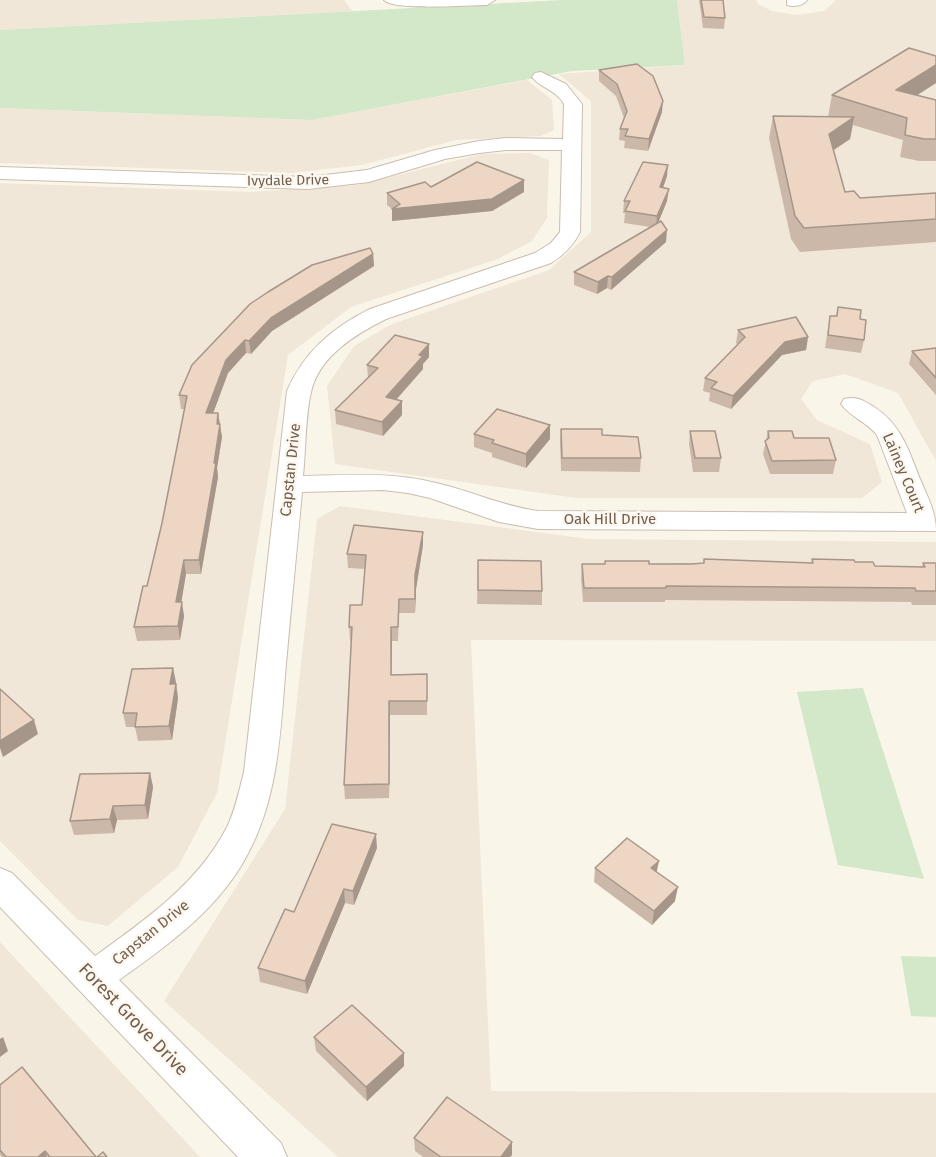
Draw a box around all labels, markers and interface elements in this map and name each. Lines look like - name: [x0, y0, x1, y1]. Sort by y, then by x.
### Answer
- street label: Ivydale Drive: [247, 172, 329, 190]
- street label: Capstan Drive: [277, 422, 305, 518]
- street label: Lainey Court: [878, 430, 928, 516]
- street label: Oak Hill Drive: [564, 511, 656, 529]
- street label: Capstan Drive: [109, 897, 193, 969]
- street label: Forest Grove Drive: [74, 959, 192, 1081]

